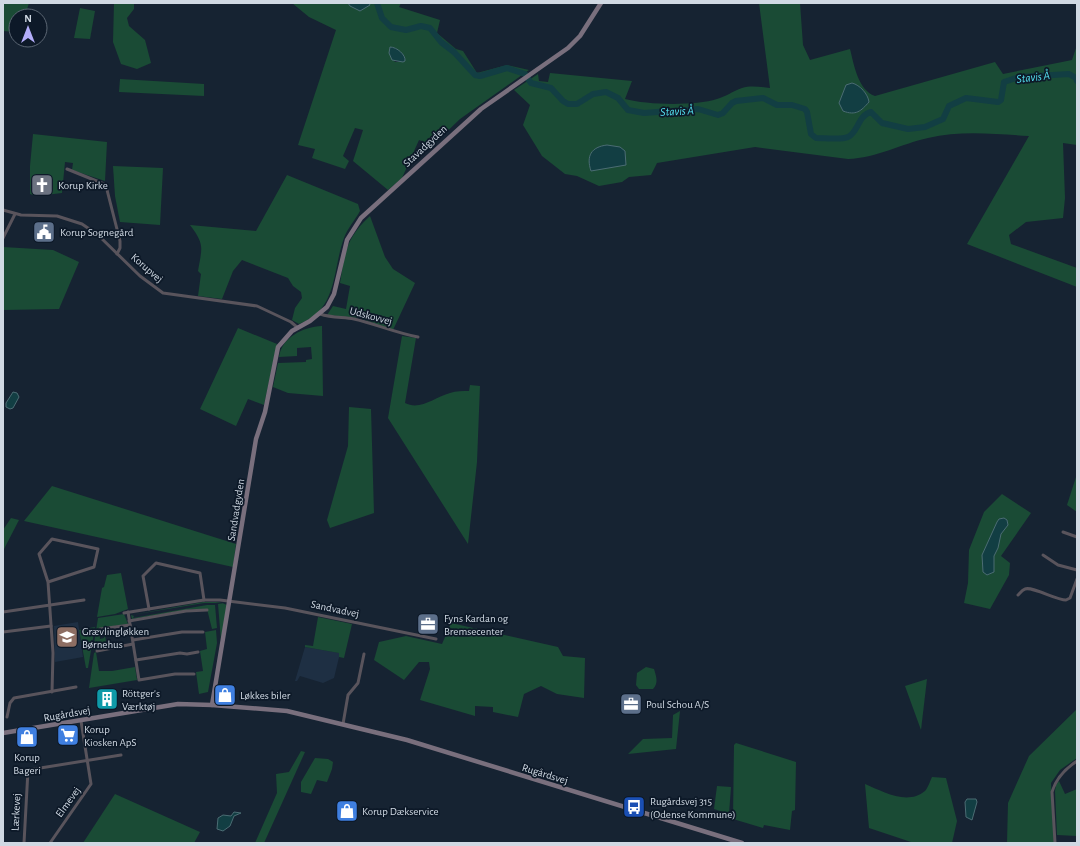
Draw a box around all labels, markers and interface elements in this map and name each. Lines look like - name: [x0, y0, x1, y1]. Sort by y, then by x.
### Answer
- north arrow: [8, 8, 48, 48]
- text: N: [24, 13, 32, 24]
- water label: Stavis Å: [1015, 67, 1051, 85]
- water label: Stavis Å: [660, 102, 694, 118]
- street label: Stavadgyden: [401, 123, 449, 169]
- church icon: Korup Kirke: [29, 172, 55, 198]
- place label: Korup Kirke: [58, 180, 108, 191]
- public building icon: Korup Sognegård: [31, 219, 57, 245]
- place label: Korup Sognegård: [60, 227, 134, 238]
- street label: Korupvej: [129, 251, 165, 285]
- street label: Udskovvej: [349, 305, 393, 327]
- street label: Sandvadgyden: [226, 478, 246, 542]
- street label: Sandvadvej: [310, 599, 360, 619]
- office icon: Fyns Kardan og Bremsecenter: [415, 611, 441, 637]
- place label: Fyns Kardan og Bremsecenter: [444, 613, 509, 637]
- school or university icon: Grævlingløkken Børnehus: [54, 624, 80, 650]
- place label: Grævlingløkken Børnehus: [82, 626, 149, 650]
- shop icon: Løkkes biler: [212, 682, 238, 708]
- building icon: Röttger's Værktøj: [94, 686, 120, 712]
- place label: Röttger's Værktøj: [122, 688, 160, 712]
- place label: Løkkes biler: [240, 690, 291, 701]
- office icon: Poul Schou A/S: [618, 691, 644, 717]
- place label: Poul Schou A/S: [646, 699, 709, 710]
- street label: Rugårdsvej: [43, 704, 91, 724]
- supermarket icon: Korup Kiosken ApS: [55, 722, 81, 748]
- shop icon: Korup Bageri: [14, 724, 40, 750]
- place label: Korup Kiosken ApS: [84, 724, 136, 748]
- place label: Korup Bageri: [13, 752, 41, 776]
- street label: Rugårdsvej: [521, 762, 569, 786]
- street label: Elmevej: [53, 785, 83, 819]
- street label: Lærkevej: [10, 793, 22, 831]
- bus stop icon: Rugårdsvej 315 (Odense Kommune): [621, 794, 647, 820]
- place label: Rugårdsvej 315 (Odense Kommune): [650, 796, 736, 820]
- shop icon: Korup Dækservice: [334, 798, 360, 824]
- place label: Korup Dækservice: [362, 806, 439, 817]

